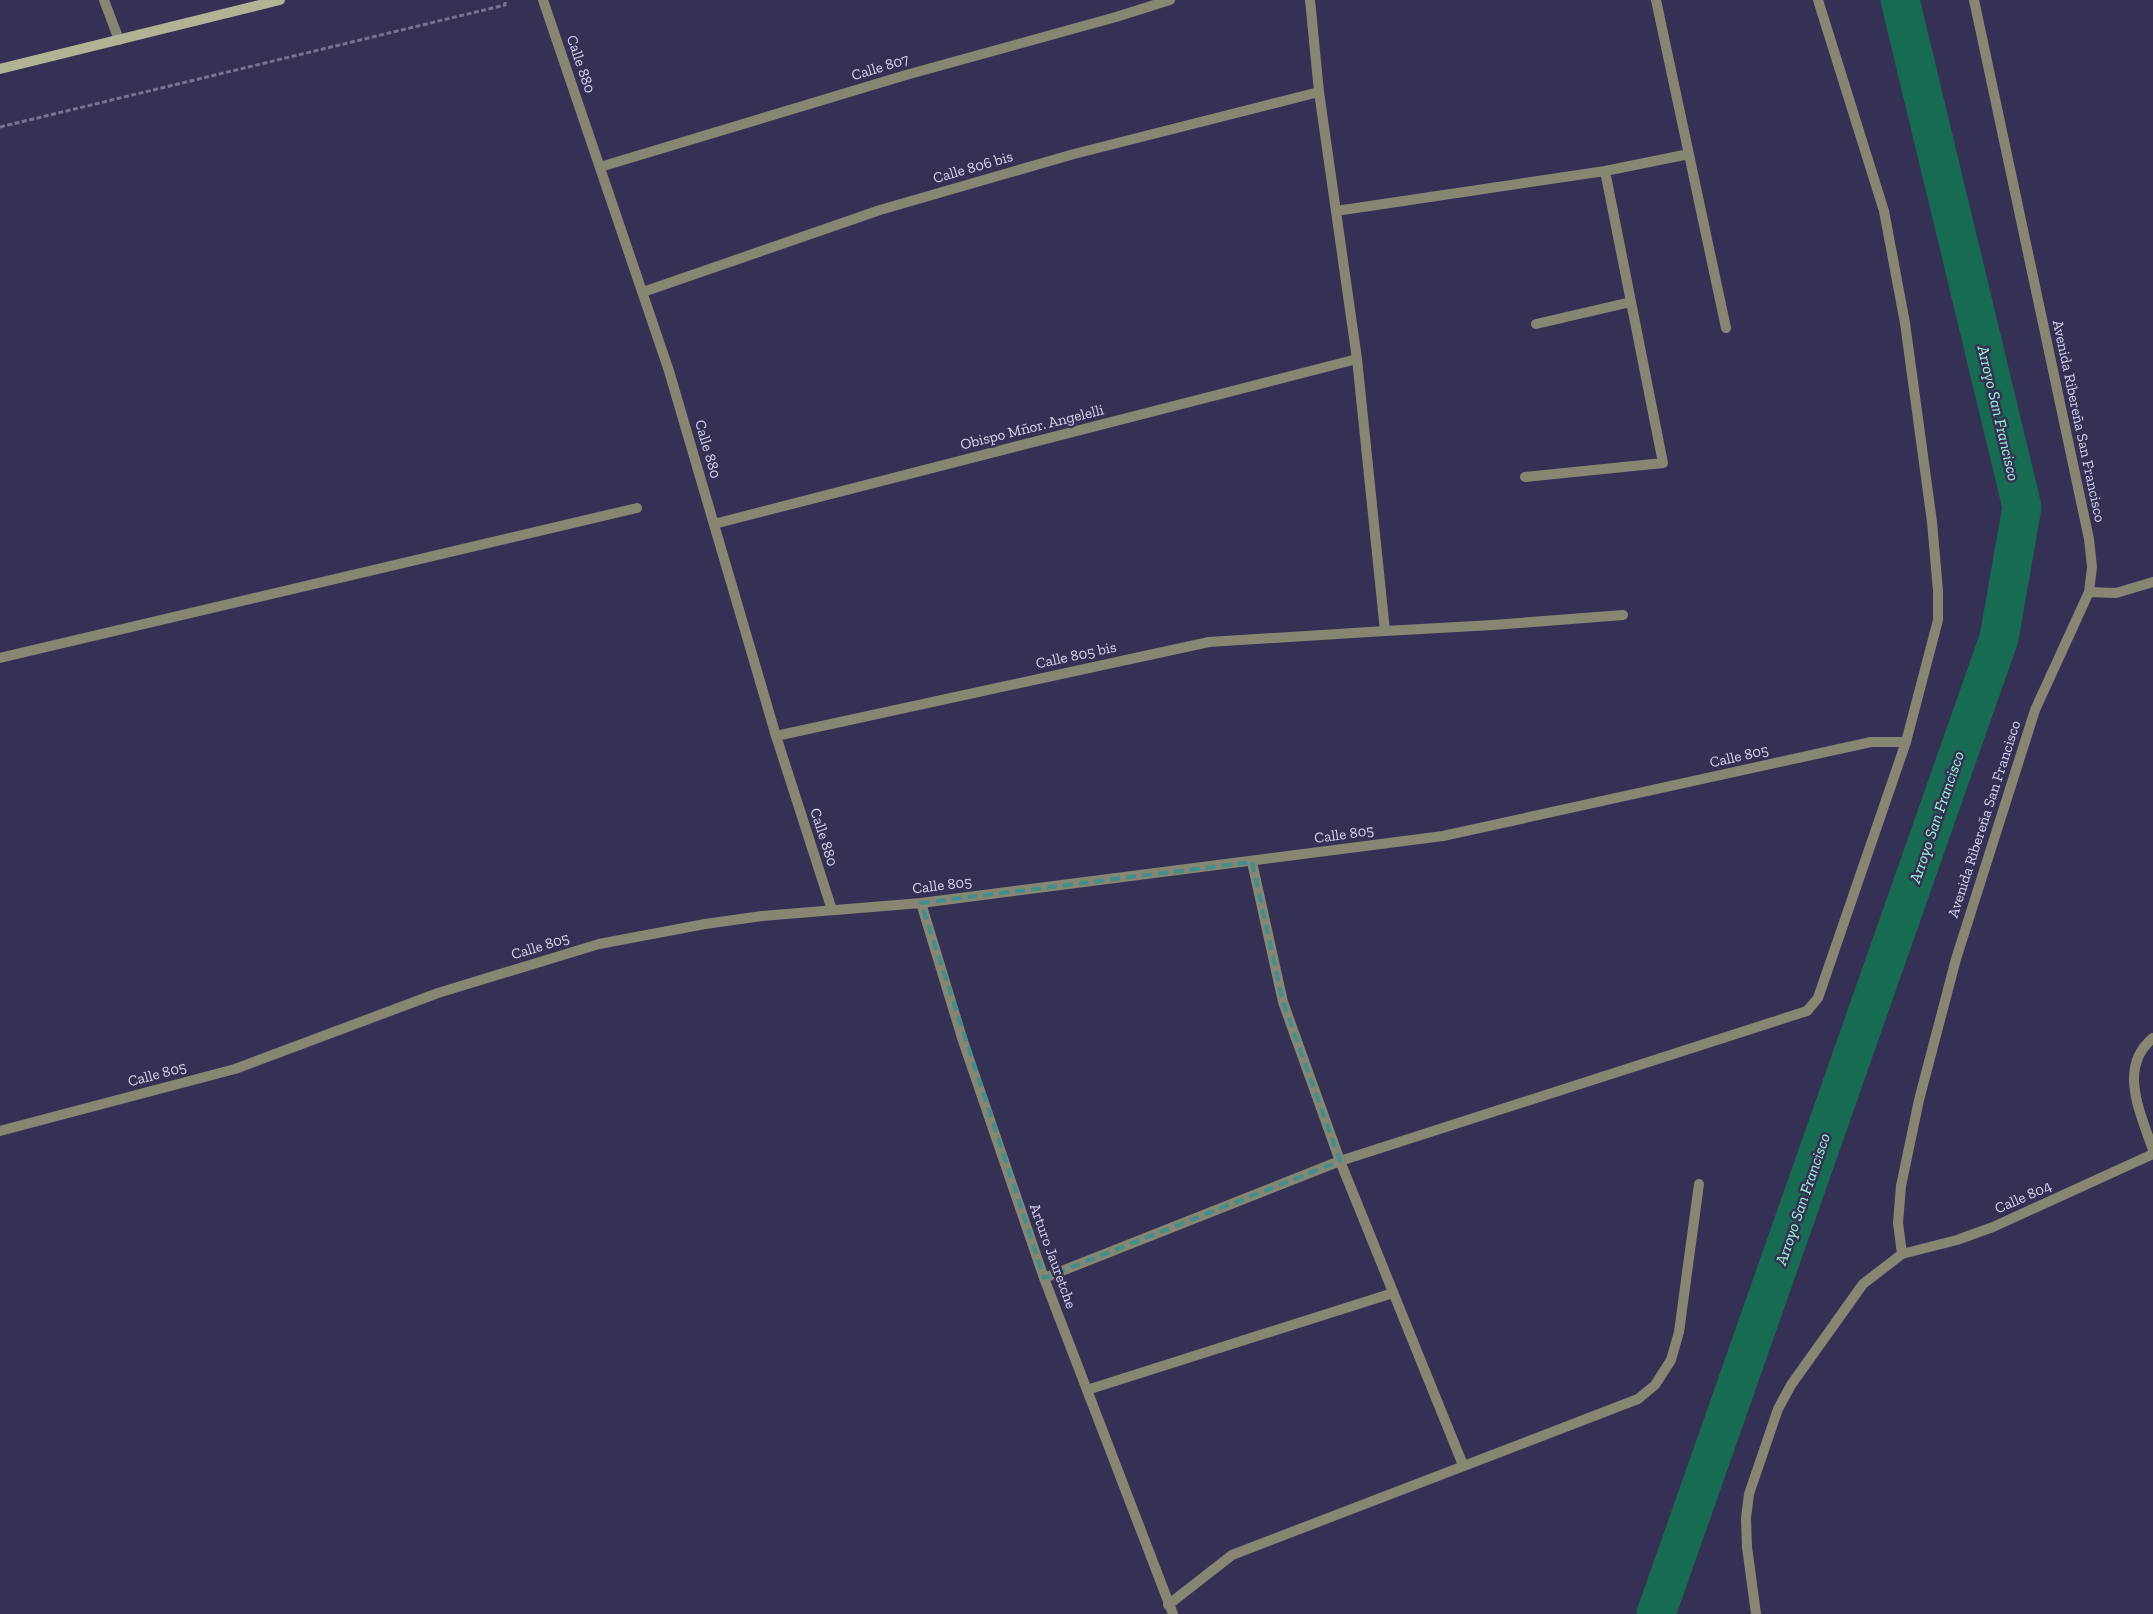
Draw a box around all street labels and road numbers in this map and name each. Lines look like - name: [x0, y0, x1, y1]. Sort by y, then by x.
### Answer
- street label: Calle 880: [563, 33, 599, 95]
- street label: Calle 807: [849, 50, 911, 84]
- street label: Calle 806 bis: [931, 147, 1015, 187]
- street label: Avenida Ribereña San Francisco: [2049, 318, 2109, 524]
- street label: Obispo Mñor. Angelelli: [958, 400, 1106, 454]
- street label: Calle 880: [691, 418, 725, 480]
- street label: Calle 805 bis: [1034, 638, 1118, 672]
- street label: Avenida Ribereña San Francisco: [1944, 718, 2025, 920]
- street label: Calle 805: [1708, 740, 1770, 771]
- street label: Calle 880: [806, 806, 842, 868]
- street label: Calle 805: [1313, 821, 1375, 847]
- street label: Calle 805: [911, 872, 973, 898]
- street label: Calle 805: [509, 929, 572, 963]
- street label: Calle 805: [126, 1057, 188, 1090]
- street label: Calle 804: [1992, 1177, 2054, 1217]
- street label: Arturo Jauretche: [1026, 1201, 1080, 1311]

